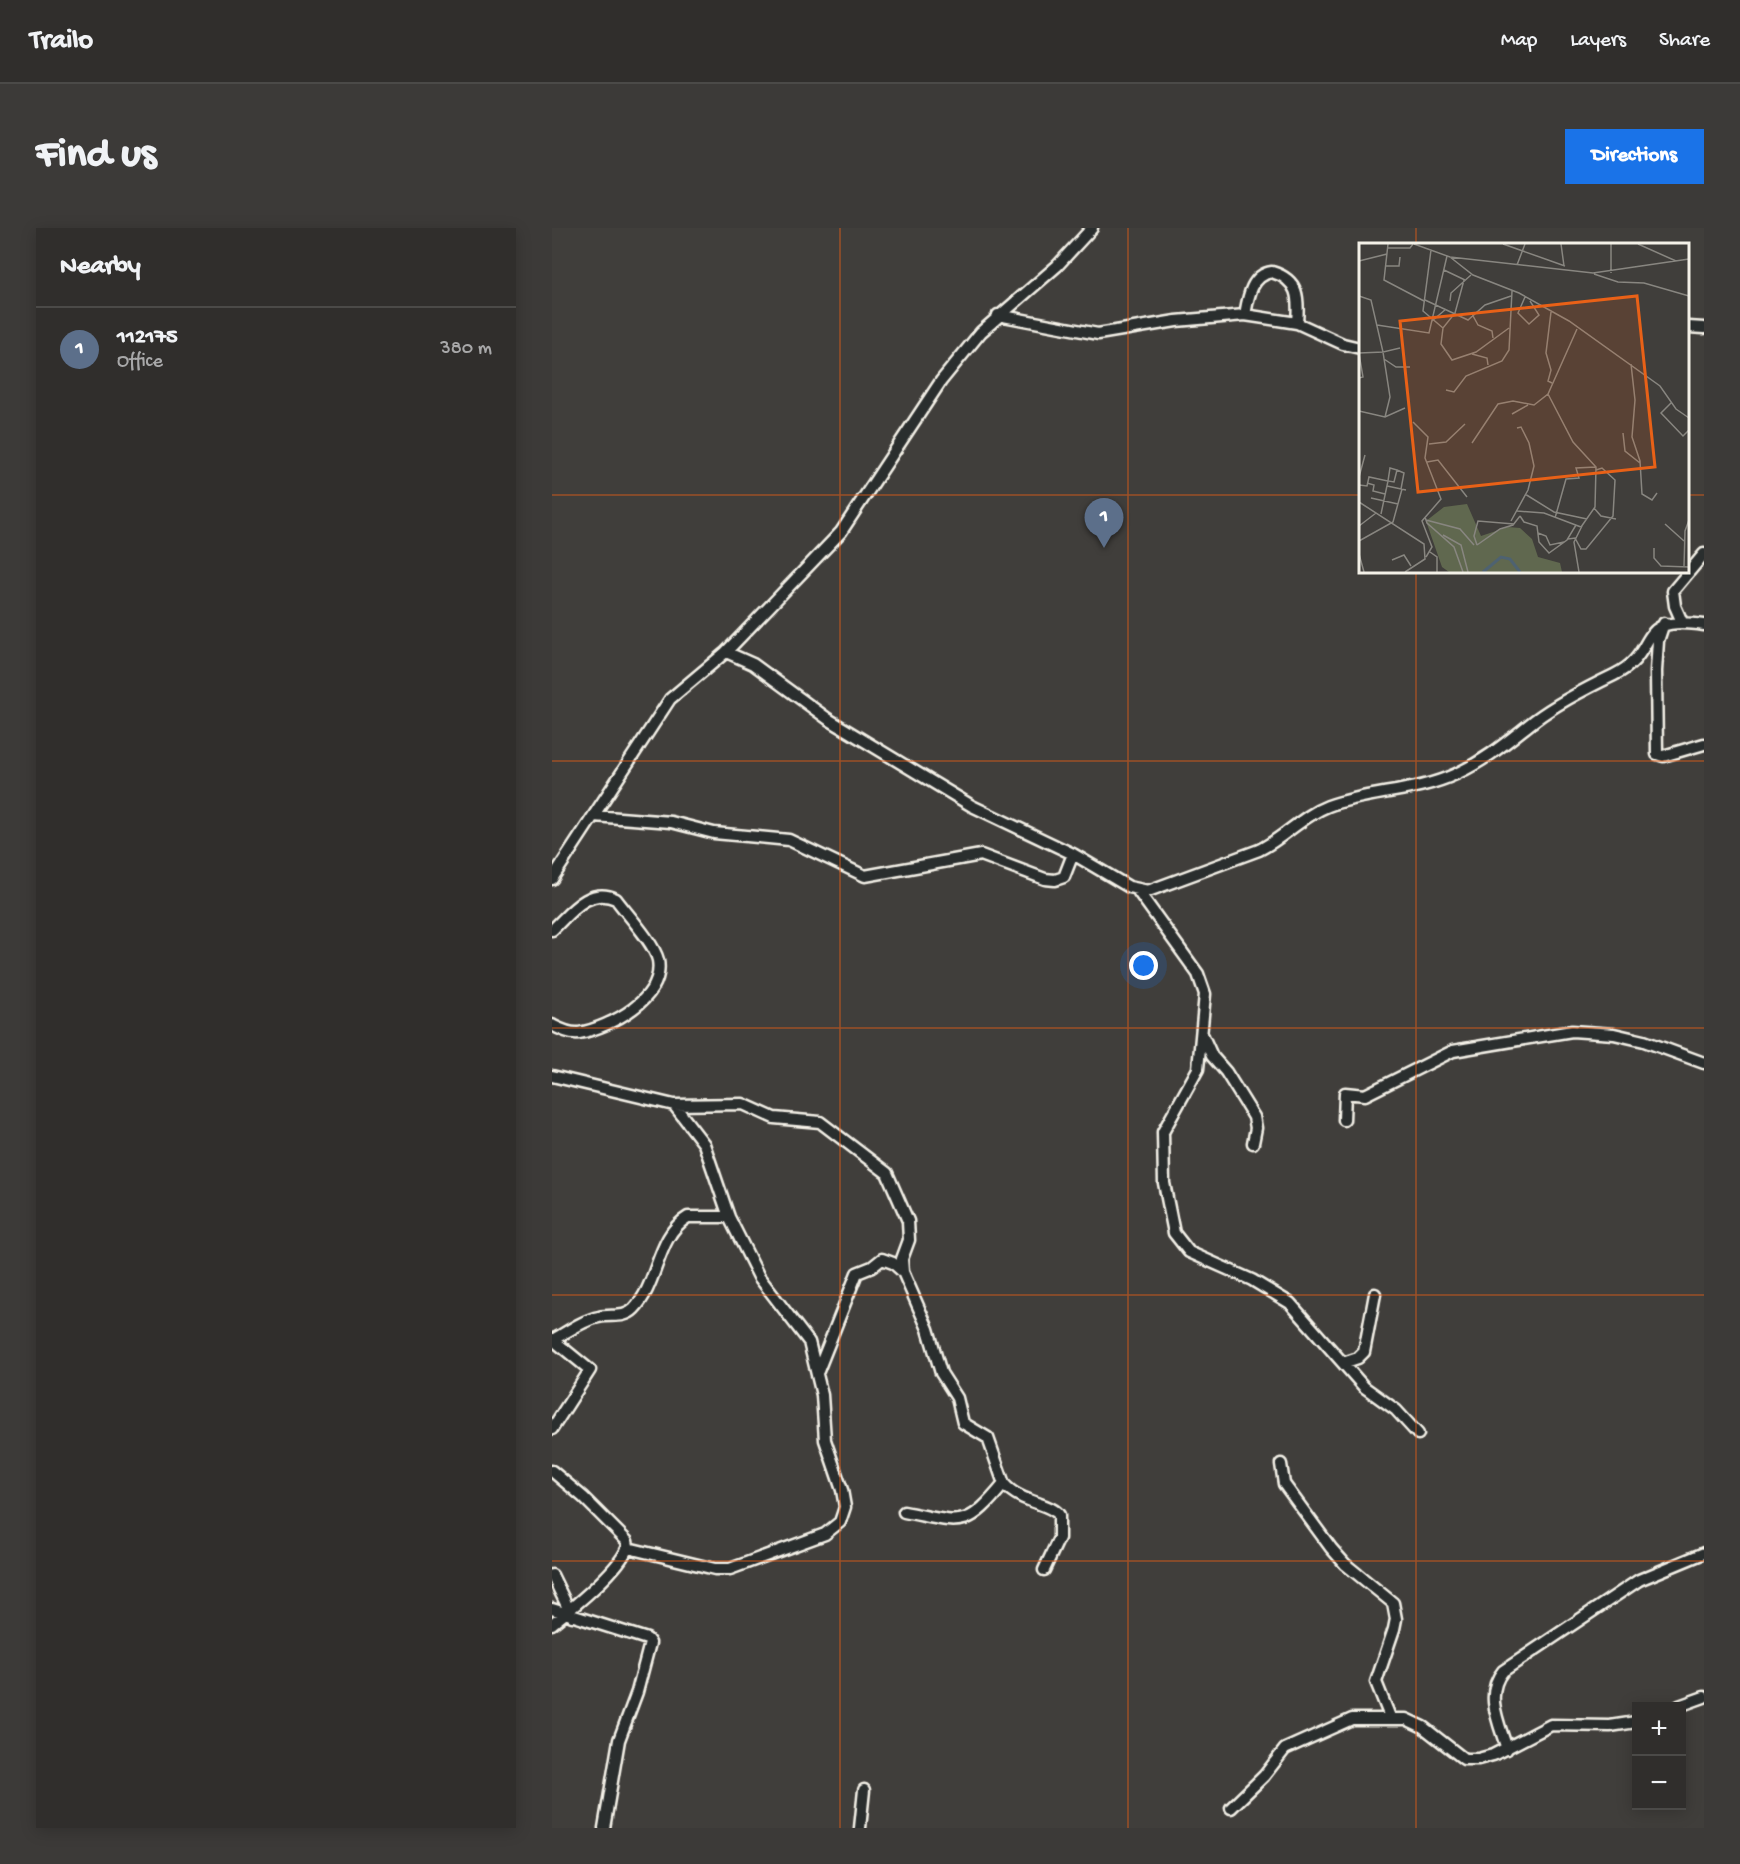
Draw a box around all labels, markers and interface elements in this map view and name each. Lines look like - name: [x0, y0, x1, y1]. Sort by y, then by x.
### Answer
- text: Trailo: [30, 25, 93, 58]
- text: Map: [1501, 29, 1537, 54]
- text: Layers: [1570, 29, 1626, 54]
- text: Share: [1659, 29, 1710, 54]
- button: Directions: [1565, 129, 1704, 184]
- text: Find us: [36, 132, 156, 181]
- inset map: [1359, 243, 1689, 573]
- text: Nearby: [60, 252, 141, 283]
- text: 112175: [117, 325, 177, 351]
- text: 1: [75, 338, 84, 361]
- text: 380 m: [440, 338, 492, 361]
- text: Office: [117, 351, 163, 374]
- pin: 1: [1084, 498, 1124, 548]
- your location: [1129, 951, 1158, 980]
- map controls: [1632, 1702, 1686, 1810]
- button: +: [1632, 1702, 1686, 1756]
- button: −: [1632, 1756, 1686, 1810]

